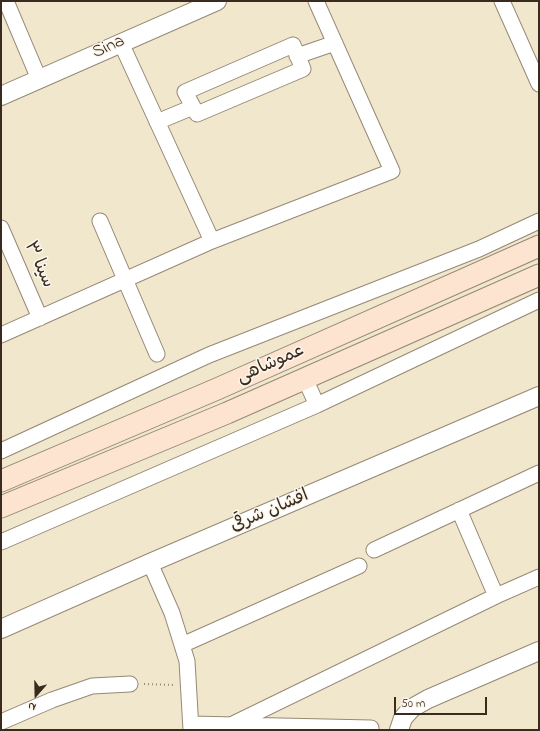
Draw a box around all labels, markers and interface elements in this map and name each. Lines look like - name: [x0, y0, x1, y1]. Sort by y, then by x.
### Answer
- street label: Sina: [89, 31, 129, 65]
- street label: سینا ۳: [18, 238, 58, 292]
- street label: عموشاهی: [234, 341, 308, 389]
- street label: افشان شرقی: [228, 486, 312, 538]
- north arrow: [16, 675, 56, 715]
- scale bar: [396, 689, 489, 715]
- text: 50 m: [401, 695, 425, 713]
- text: N: [26, 697, 38, 715]

